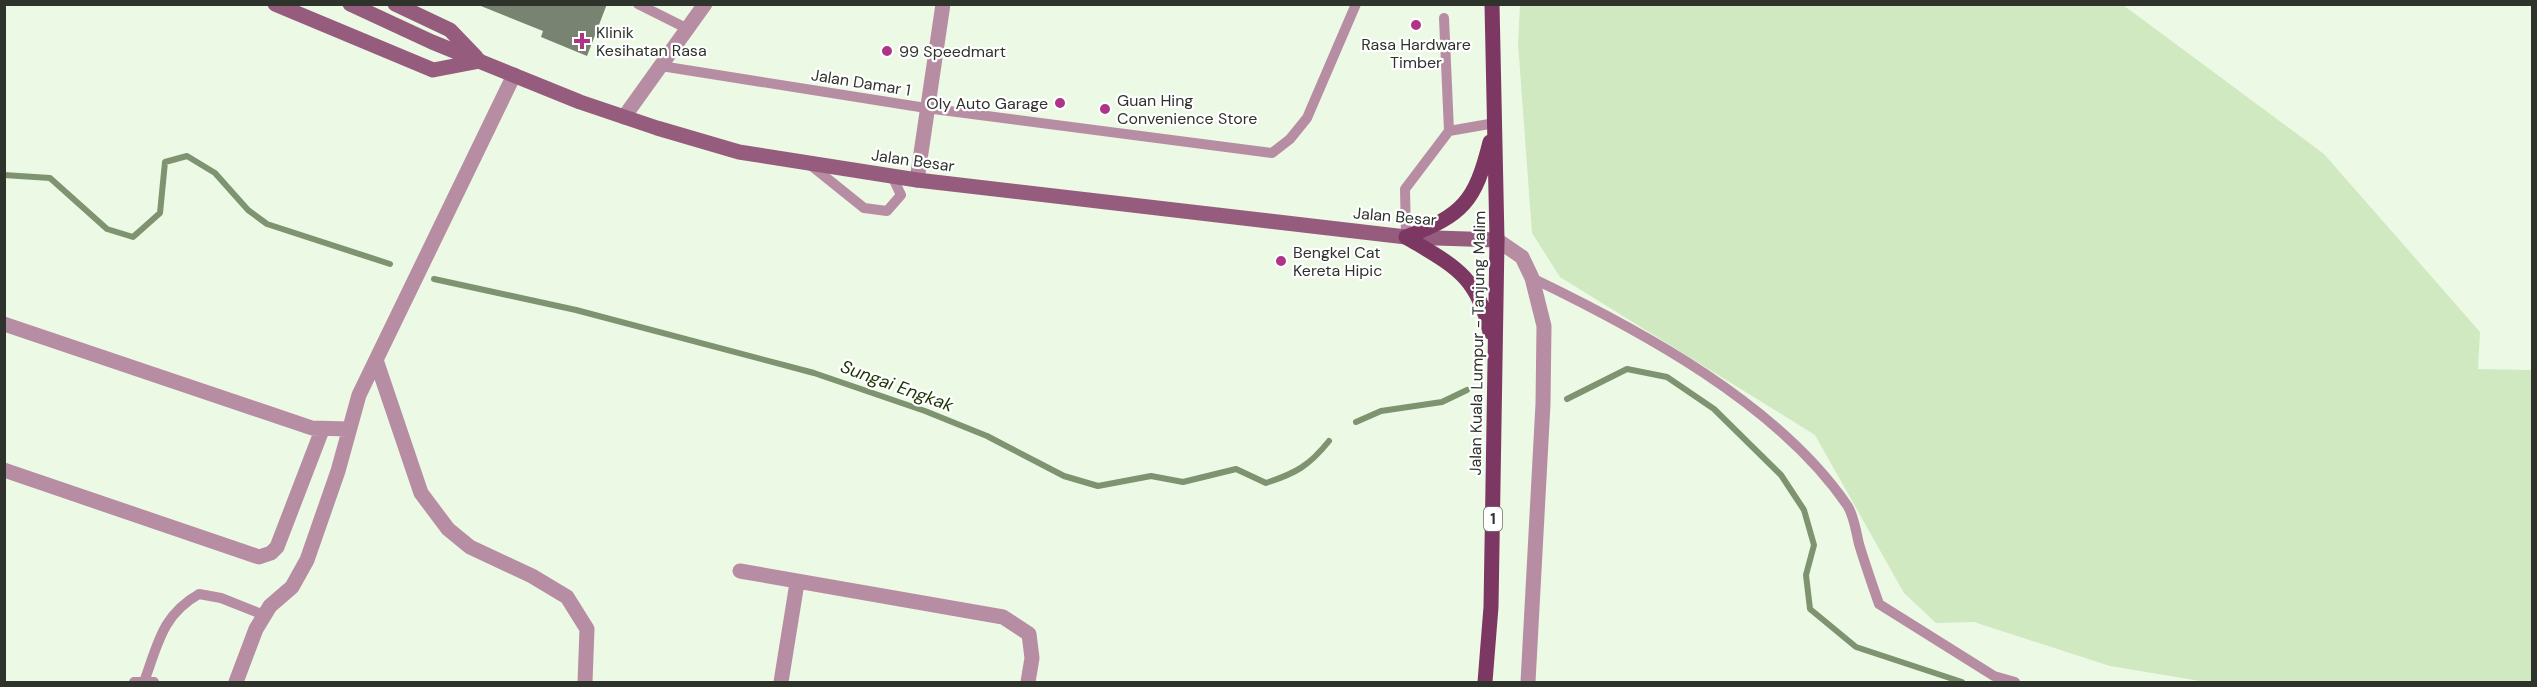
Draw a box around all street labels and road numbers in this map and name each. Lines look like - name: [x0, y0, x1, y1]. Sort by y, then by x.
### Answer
- street label: Jalan Damar 1: [810, 64, 912, 101]
- street label: Jalan Besar: [870, 144, 956, 177]
- street label: Jalan Besar: [1352, 202, 1438, 231]
- street label: Jalan Kuala Lumpur - Tanjung Malim: [1465, 210, 1490, 476]
- road number: 1: [1484, 507, 1502, 531]

